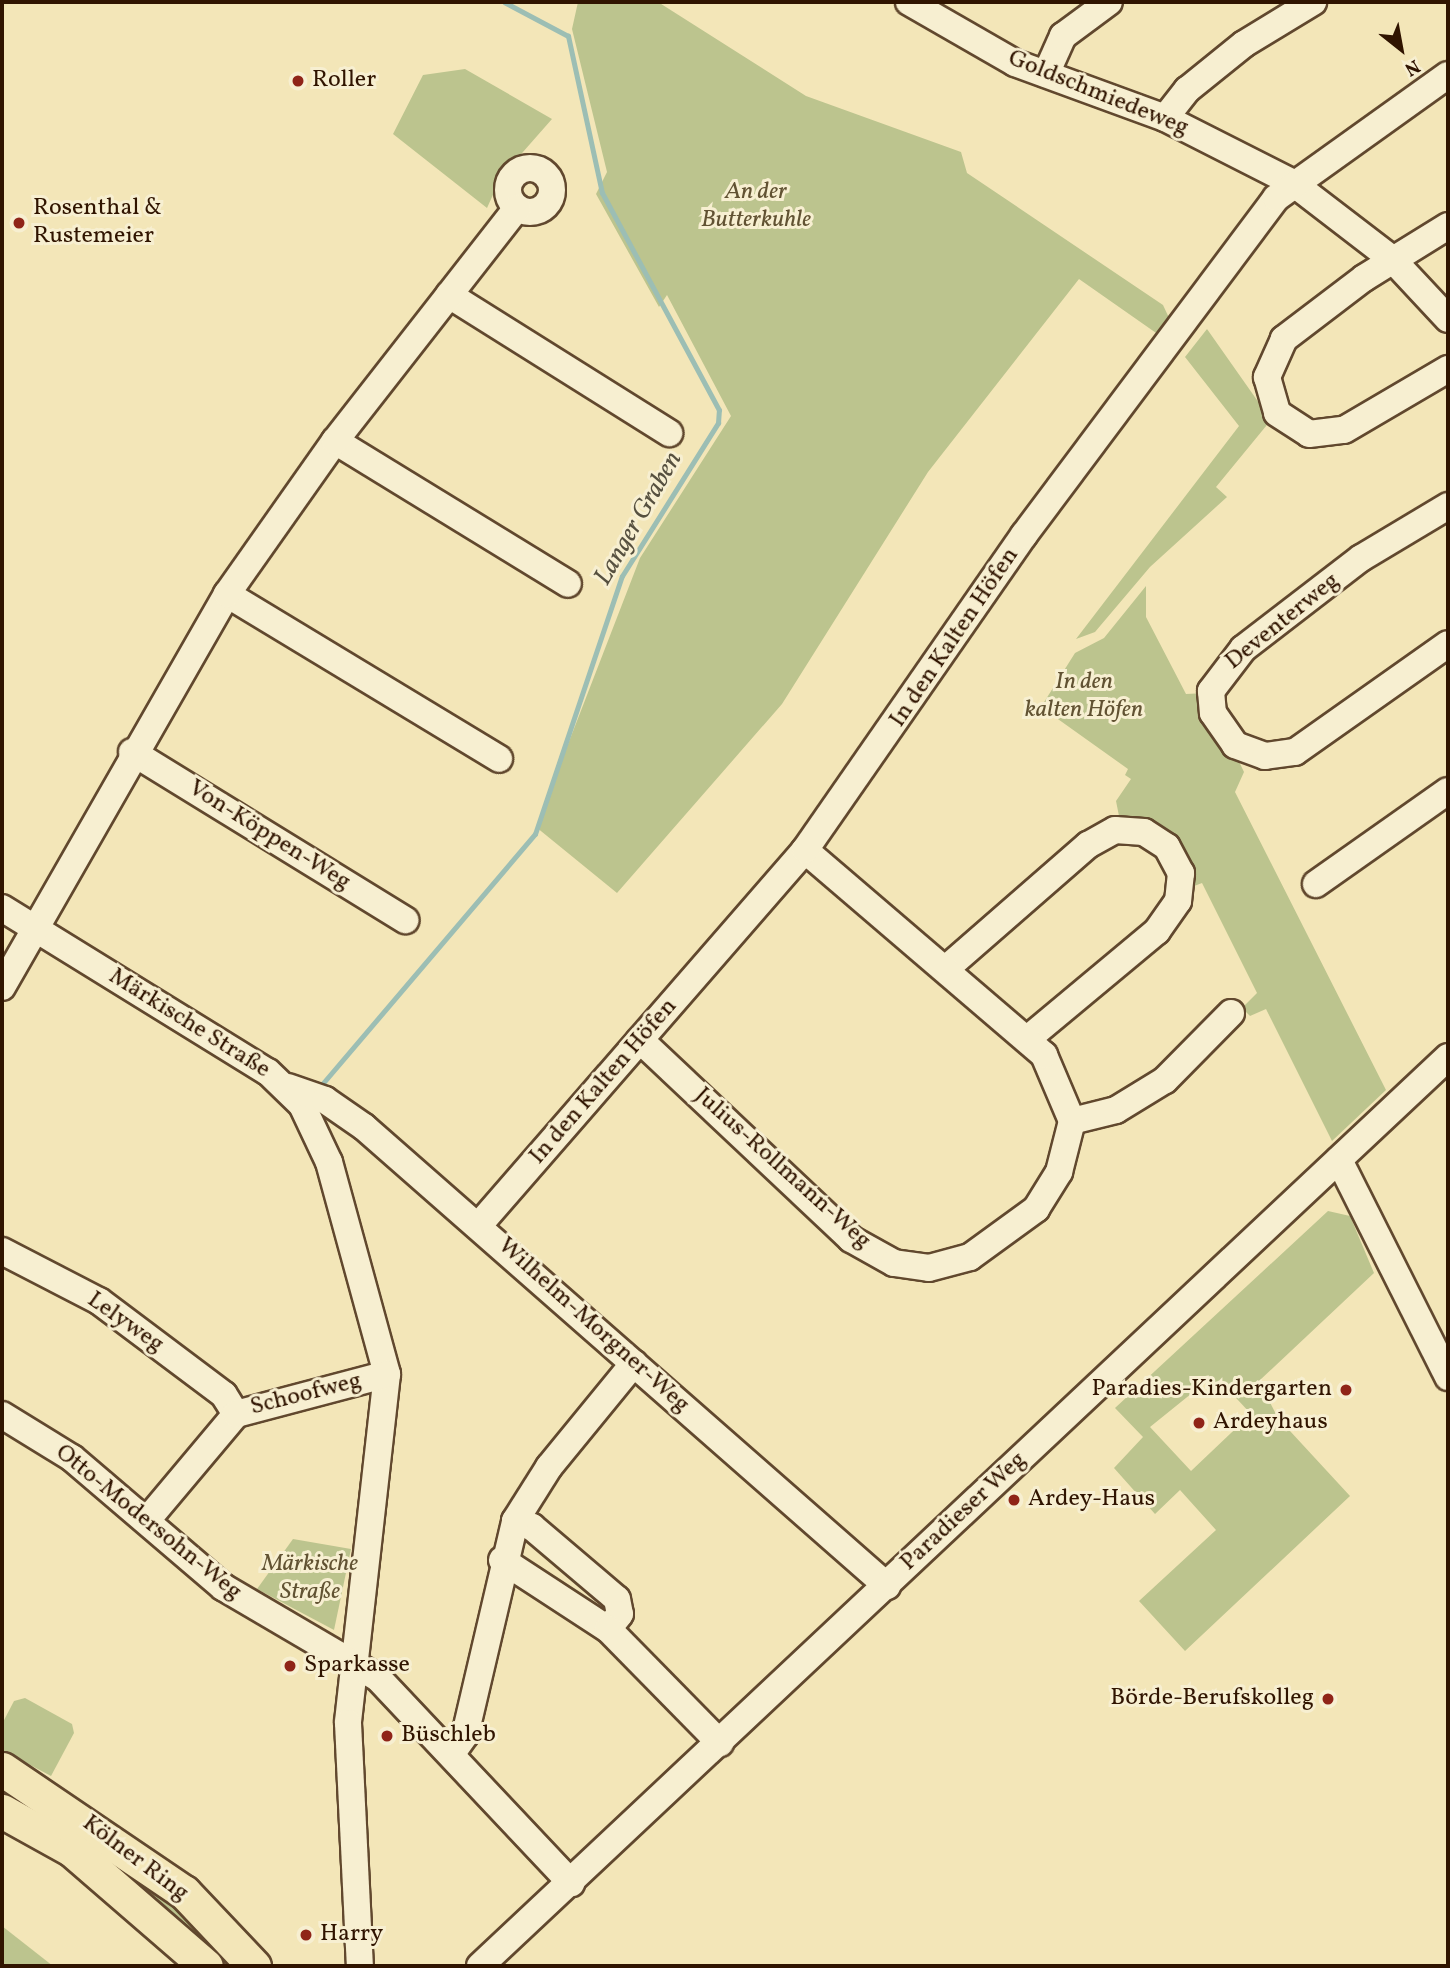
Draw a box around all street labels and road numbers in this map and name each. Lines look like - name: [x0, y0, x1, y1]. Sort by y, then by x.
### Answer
- street label: Goldschmiedeweg: [1004, 45, 1192, 143]
- street label: In den Kalten Höfen: [884, 543, 1026, 733]
- street label: Deventerweg: [1220, 567, 1346, 677]
- street label: Von-Köppen-Weg: [182, 774, 356, 898]
- street label: Märkische Straße: [103, 963, 275, 1085]
- street label: In den Kalten Höfen: [524, 993, 684, 1171]
- street label: Julius-Rollmann-Weg: [688, 1082, 876, 1256]
- street label: Wilhelm-Morgner-Weg: [491, 1232, 695, 1420]
- street label: Lelyweg: [81, 1286, 169, 1360]
- street label: Schoofweg: [248, 1367, 364, 1423]
- street label: Otto-Modersohn-Weg: [49, 1439, 247, 1607]
- street label: Paradieser Weg: [895, 1446, 1033, 1578]
- street label: Kölner Ring: [76, 1810, 194, 1908]

